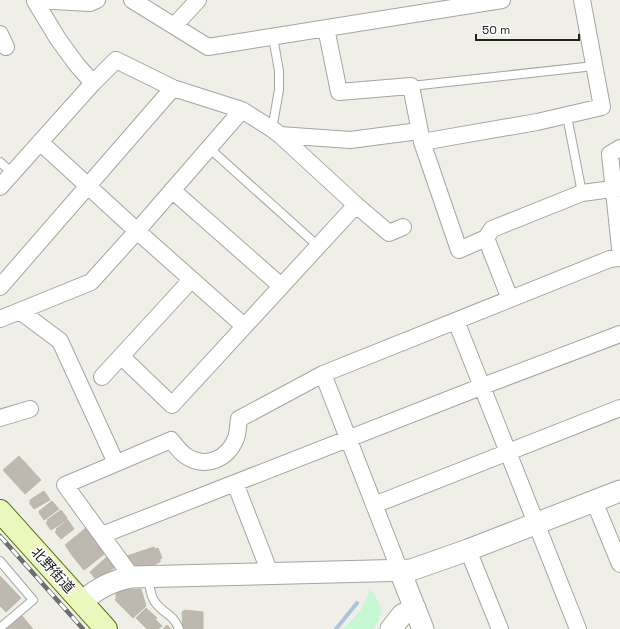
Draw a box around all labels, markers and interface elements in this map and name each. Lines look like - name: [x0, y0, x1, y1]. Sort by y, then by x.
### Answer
- scale bar: [476, 16, 579, 42]
- text: 50 m: [482, 22, 510, 38]
- street label: 北野街道: [28, 543, 78, 597]

